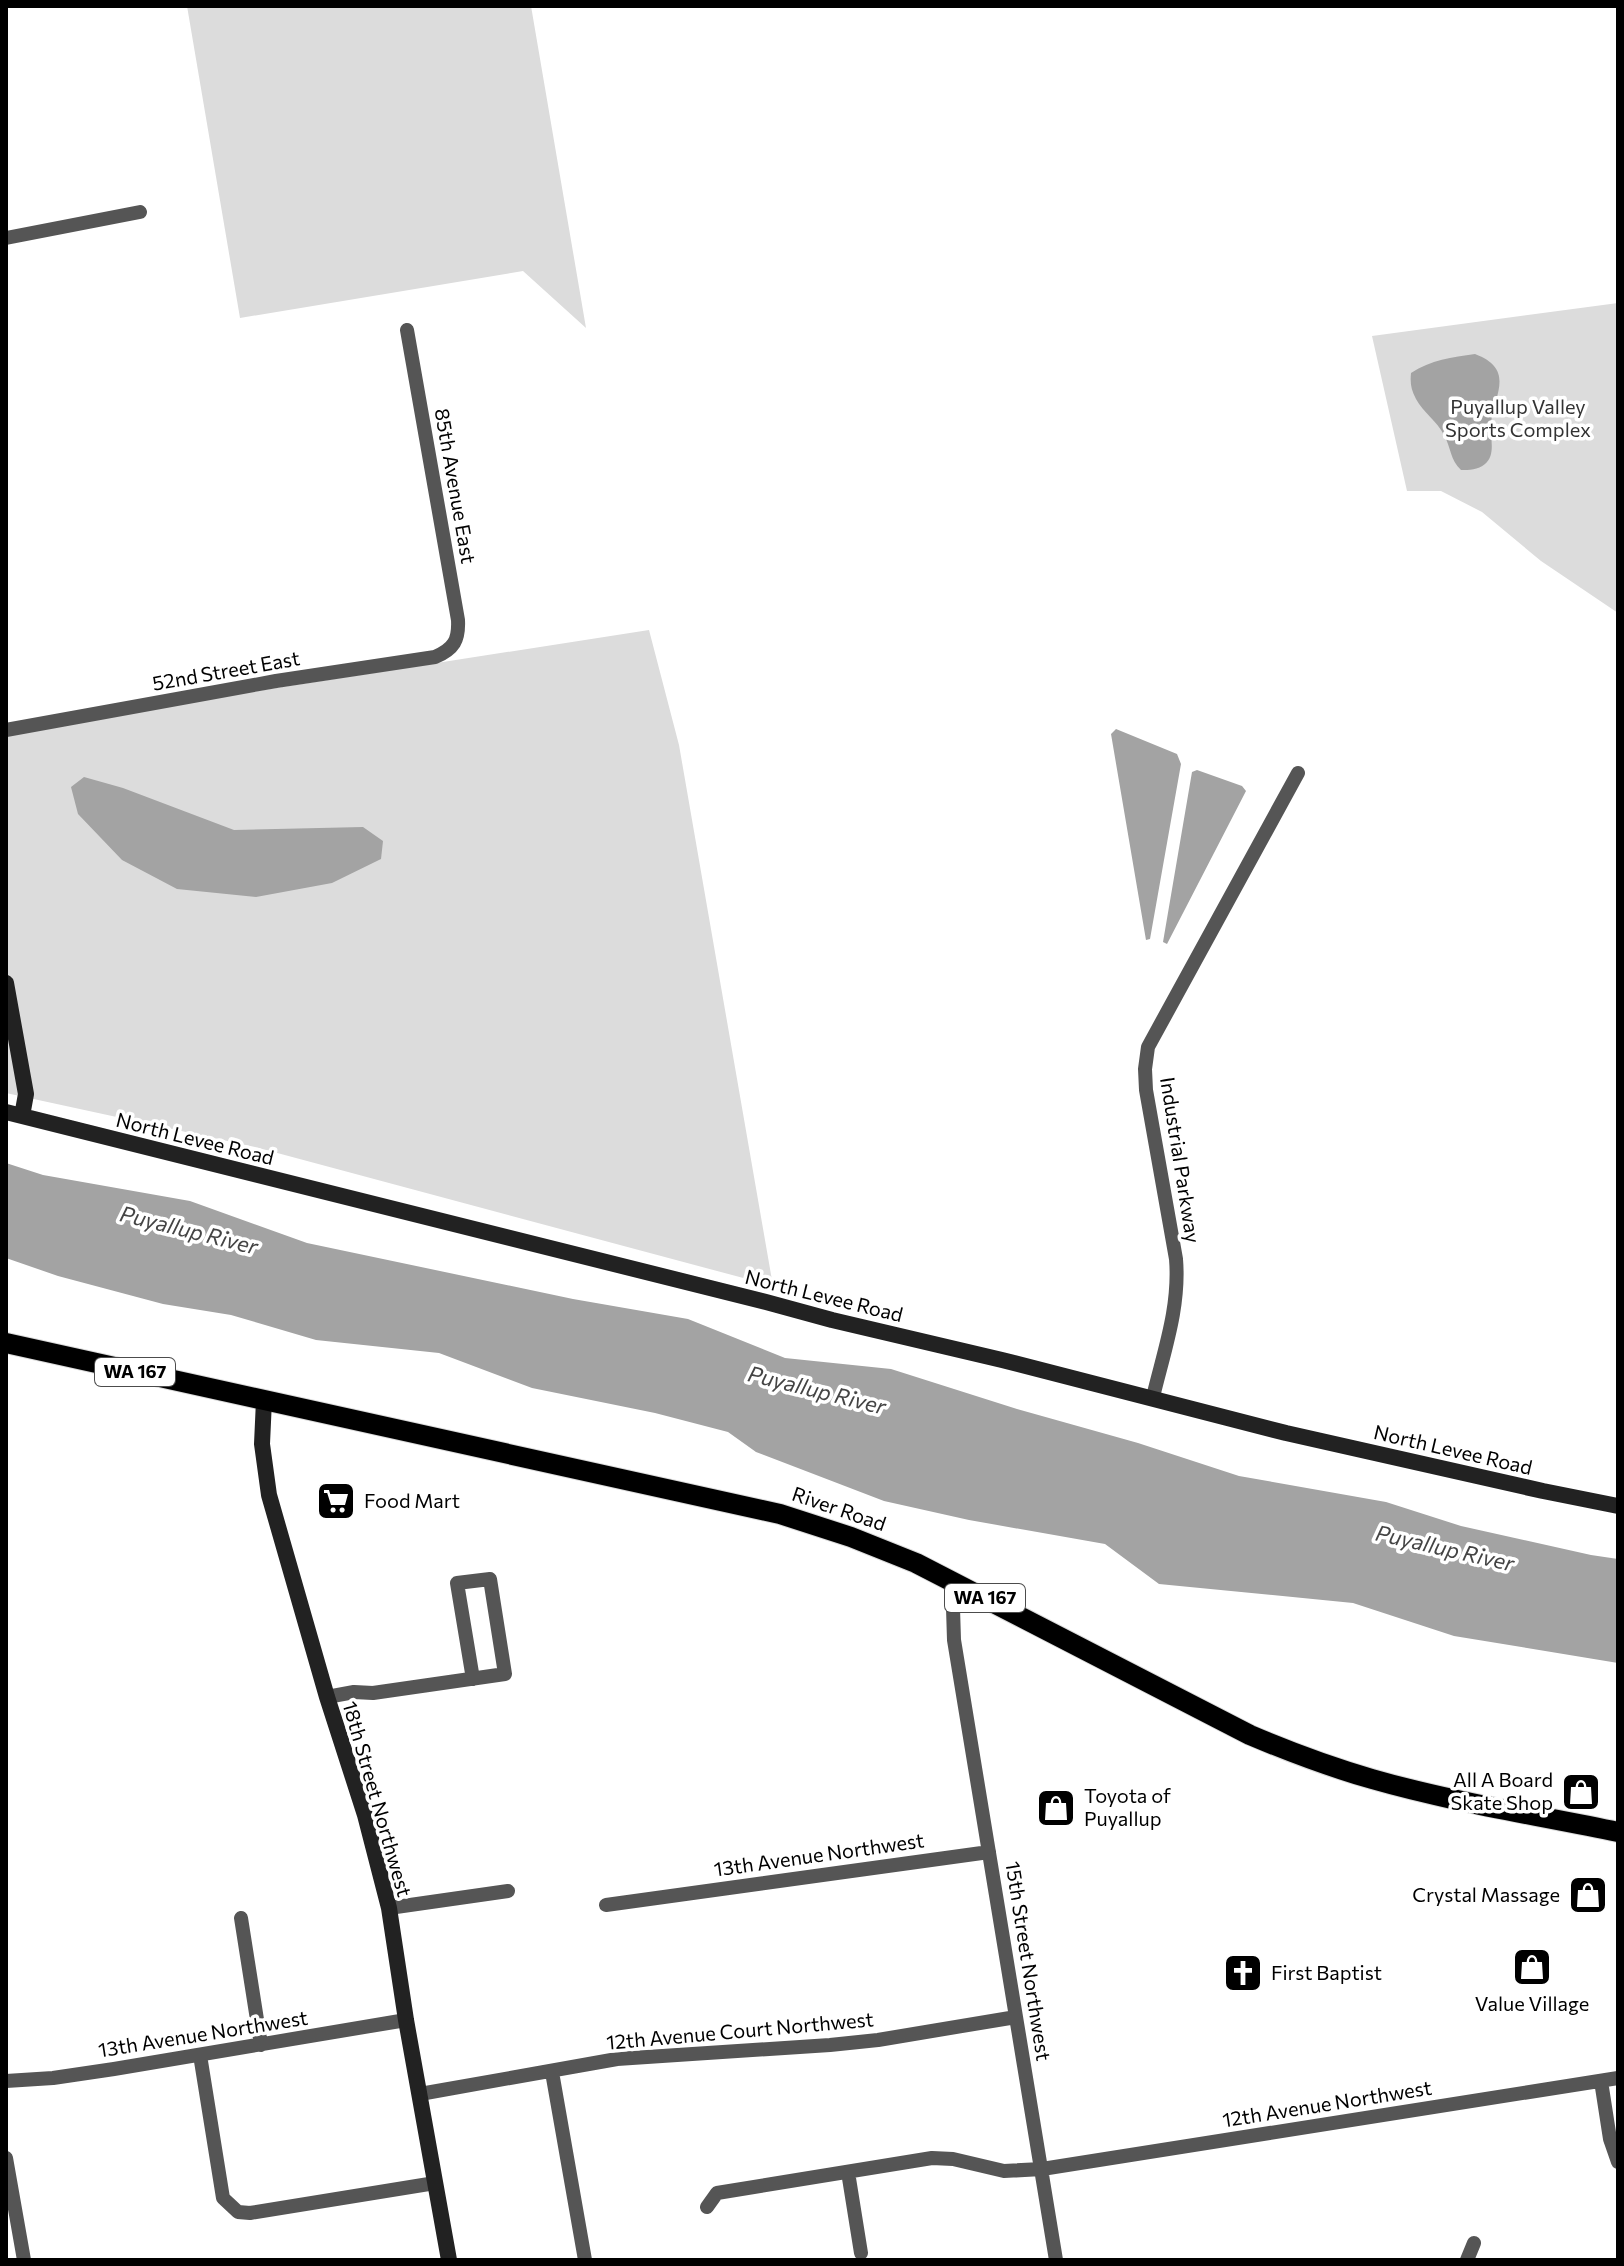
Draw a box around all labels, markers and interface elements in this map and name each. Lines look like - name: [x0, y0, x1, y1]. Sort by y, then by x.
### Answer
- park label: Puyallup Valley Sports Complex: [1445, 394, 1591, 441]
- street label: 85th Avenue East: [431, 406, 481, 565]
- street label: 52nd Street East: [150, 645, 301, 695]
- street label: Industrial Parkway: [1156, 1075, 1206, 1245]
- street label: North Levee Road: [114, 1107, 277, 1169]
- water label: Puyallup River: [117, 1199, 262, 1260]
- street label: North Levee Road: [743, 1264, 906, 1326]
- road number: WA 167: [95, 1358, 175, 1386]
- water label: Puyallup River: [745, 1359, 890, 1420]
- street label: North Levee Road: [1372, 1419, 1535, 1479]
- supermarket icon: Food Mart: [315, 1480, 357, 1522]
- street label: River Road: [789, 1481, 889, 1535]
- place label: Food Mart: [364, 1488, 460, 1512]
- water label: Puyallup River: [1373, 1518, 1518, 1577]
- road number: WA 167: [945, 1584, 1025, 1612]
- street label: 18th Street Northwest: [339, 1698, 417, 1899]
- place label: All A Board Skate Shop: [1451, 1767, 1553, 1814]
- shop icon: All A Board Skate Shop: [1560, 1771, 1602, 1813]
- place label: Toyota of Puyallup: [1084, 1783, 1171, 1830]
- shop icon: Toyota of Puyallup: [1035, 1787, 1077, 1829]
- street label: 13th Avenue Northwest: [712, 1827, 925, 1881]
- street label: 15th Street Northwest: [1001, 1859, 1057, 2062]
- shop icon: Crystal Massage: [1567, 1874, 1609, 1916]
- place label: Crystal Massage: [1412, 1882, 1560, 1906]
- shop icon: Value Village: [1511, 1946, 1553, 1988]
- church icon: First Baptist: [1222, 1952, 1264, 1994]
- place label: First Baptist: [1271, 1960, 1382, 1984]
- place label: Value Village: [1475, 1991, 1589, 2015]
- street label: 13th Avenue Northwest: [96, 2005, 309, 2061]
- street label: 12th Avenue Court Northwest: [605, 2006, 875, 2054]
- street label: 12th Avenue Northwest: [1220, 2075, 1433, 2131]

